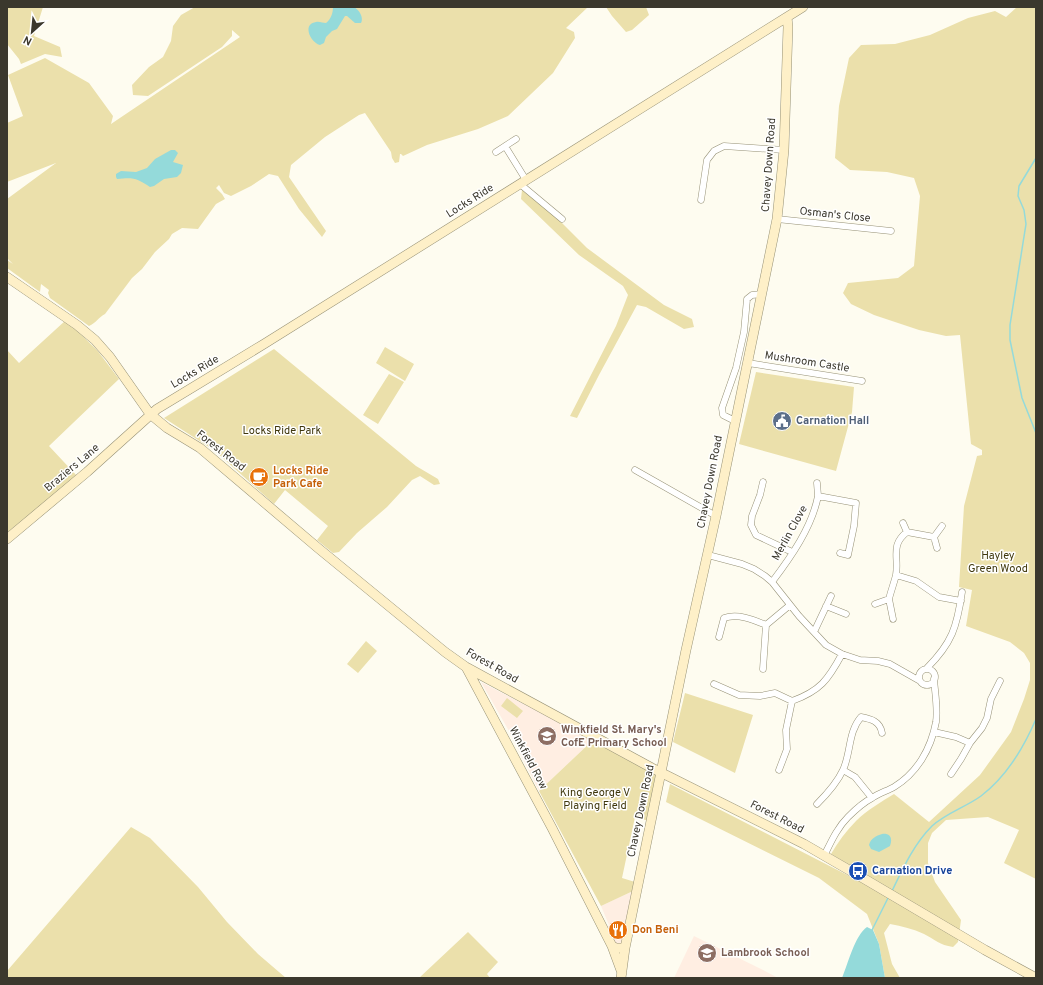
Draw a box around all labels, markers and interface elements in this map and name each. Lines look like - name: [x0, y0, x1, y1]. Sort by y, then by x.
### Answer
- north arrow: [12, 12, 52, 52]
- text: N: [21, 32, 35, 48]
- street label: Chavey Down Road: [759, 117, 779, 213]
- street label: Locks Ride: [444, 181, 496, 221]
- street label: Osman's Close: [799, 204, 871, 226]
- street label: Mushroom Castle: [764, 348, 850, 376]
- street label: Locks Ride: [168, 352, 222, 392]
- public building icon: Carnation Hall: [771, 410, 793, 432]
- place label: Carnation Hall: [796, 414, 869, 428]
- park label: Locks Ride Park: [243, 424, 322, 438]
- street label: Forest Road: [194, 427, 248, 475]
- street label: Chavey Down Road: [694, 434, 726, 530]
- street label: Braziers Lane: [42, 441, 102, 495]
- place label: Locks Ride Park Cafe: [273, 464, 329, 491]
- cafe icon: Locks Ride Park Cafe: [248, 466, 270, 488]
- street label: Merlin Clove: [769, 503, 811, 563]
- park label: Hayley Green Wood: [968, 549, 1028, 576]
- street label: Forest Road: [463, 645, 521, 687]
- place label: Winkfield St. Mary's CofE Primary School: [561, 723, 667, 750]
- street label: Winkfield Row: [506, 724, 550, 792]
- school or university icon: Winkfield St. Mary's CofE Primary School: [536, 725, 558, 747]
- street label: Chavey Down Road: [624, 763, 658, 859]
- park label: King George V Playing Field: [560, 786, 630, 813]
- street label: Forest Road: [748, 797, 806, 837]
- bus stop icon: Carnation Drive: [847, 860, 869, 882]
- place label: Carnation Drive: [872, 864, 952, 878]
- restaurant icon: Don Beni: [607, 919, 629, 941]
- place label: Don Beni: [632, 923, 679, 937]
- school or university icon: Lambrook School: [696, 942, 718, 964]
- place label: Lambrook School: [721, 946, 810, 960]

